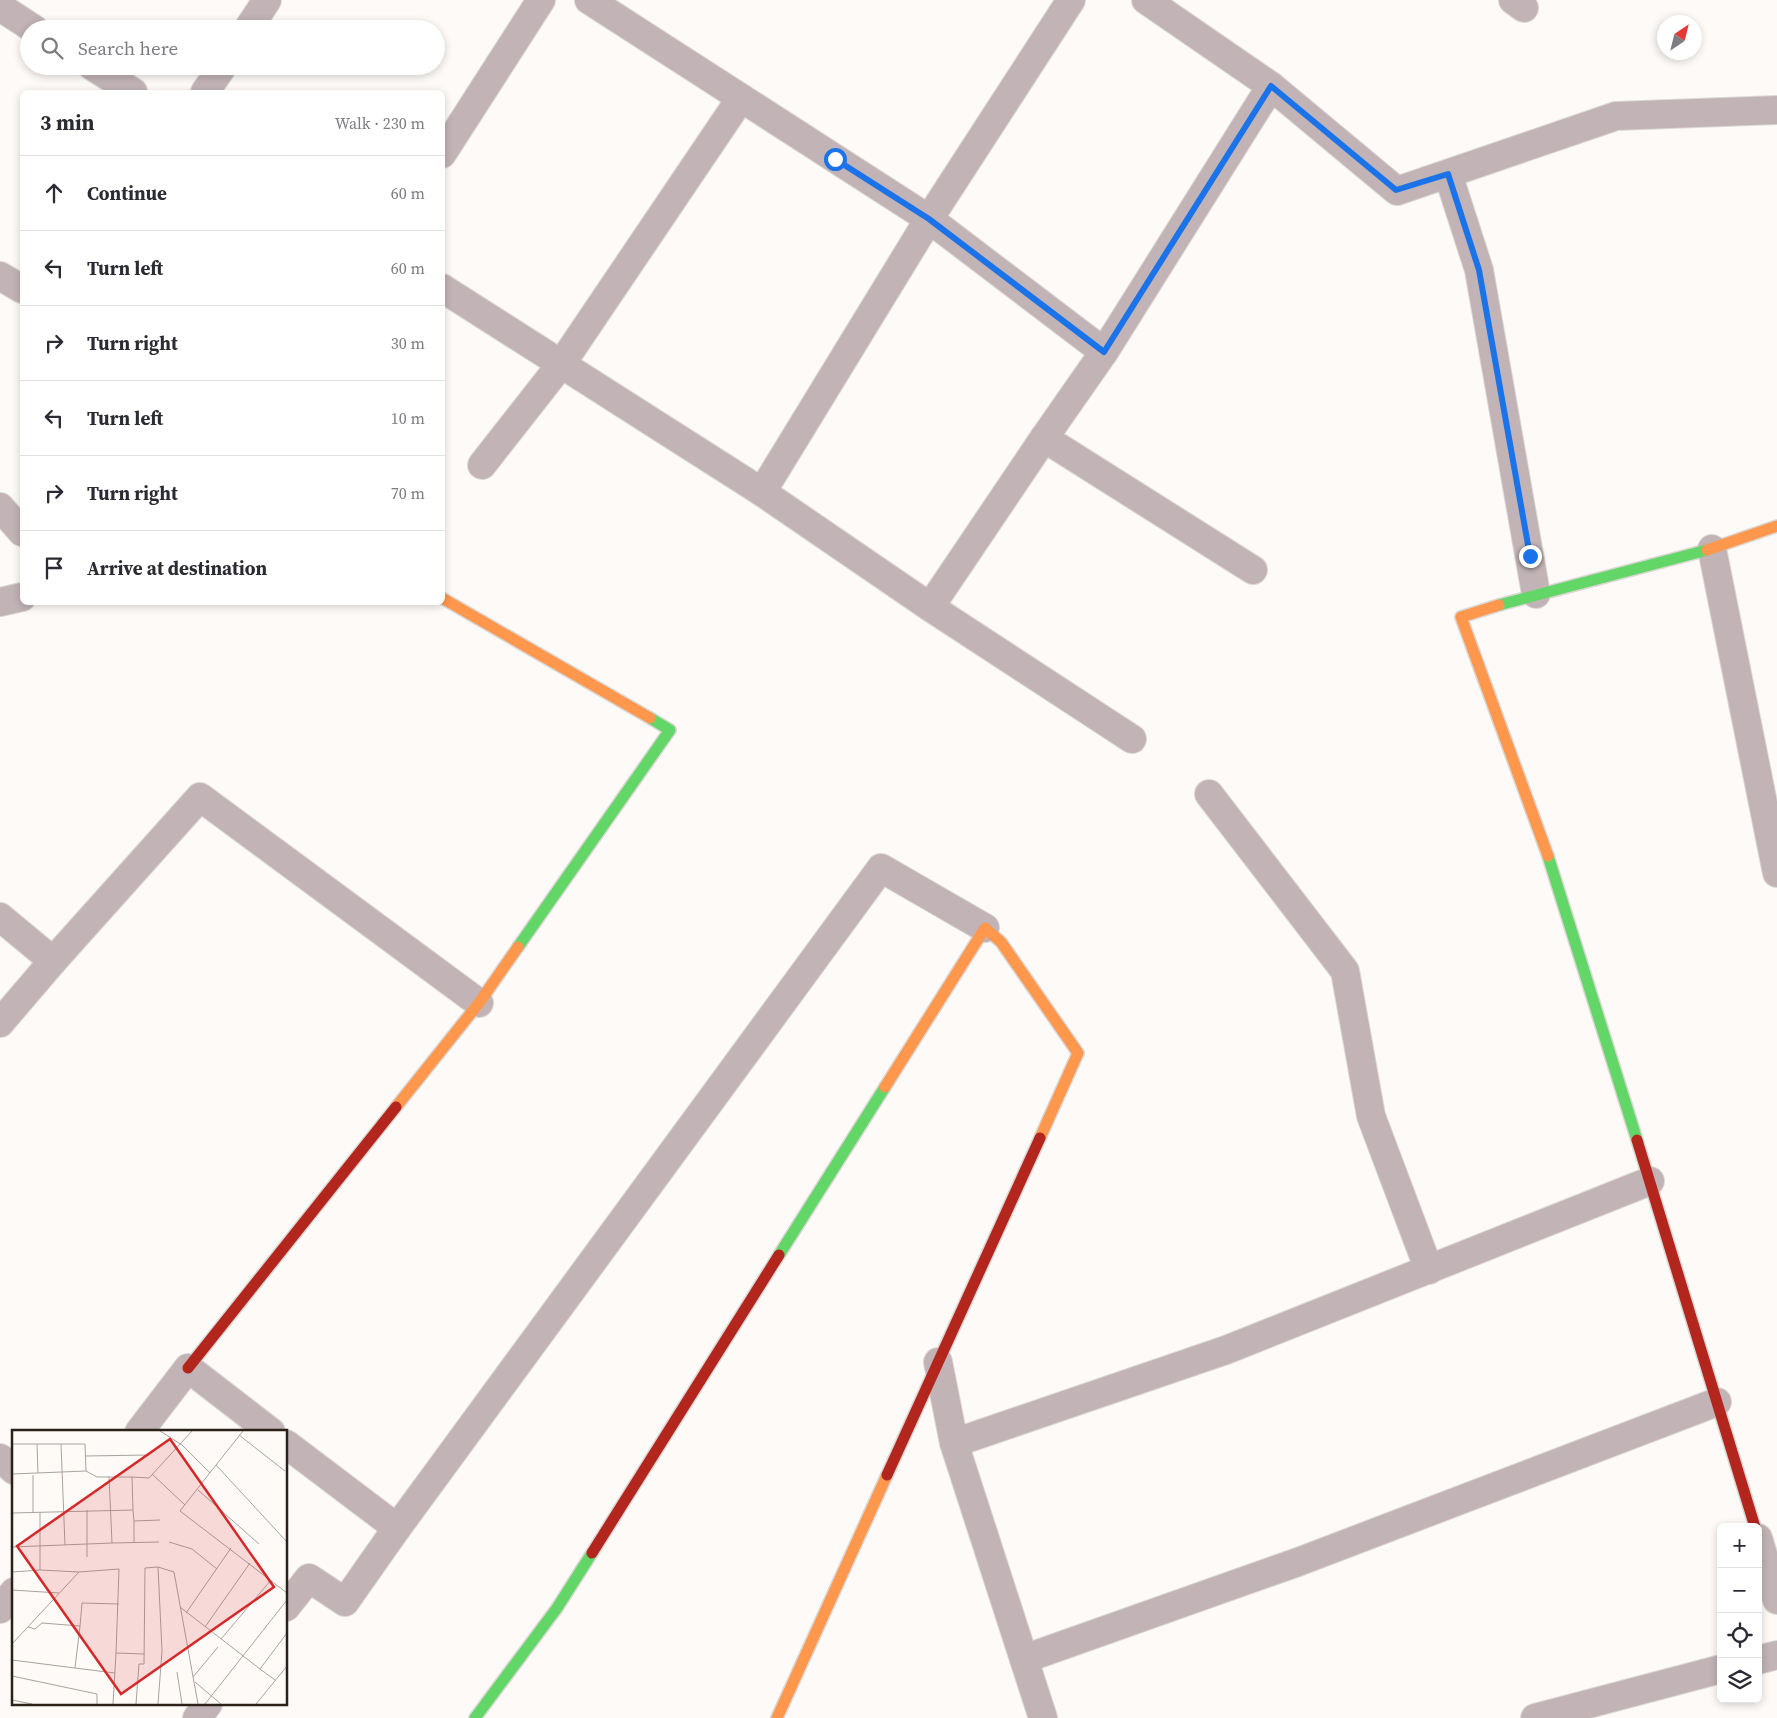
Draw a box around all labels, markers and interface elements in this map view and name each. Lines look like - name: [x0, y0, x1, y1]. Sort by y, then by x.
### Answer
- north arrow: [1657, 15, 1702, 60]
- search box: [20, 20, 445, 75]
- icon: search: [38, 34, 66, 62]
- text: Search here: [78, 35, 178, 61]
- text: 3 min: [40, 108, 95, 137]
- text: Walk · 230 m: [335, 112, 425, 134]
- route start: [824, 148, 847, 171]
- icon: ahead: [40, 179, 68, 207]
- text: Continue: [87, 180, 167, 206]
- text: 60 m: [391, 182, 425, 204]
- icon: left: [40, 254, 68, 282]
- text: Turn left: [87, 255, 163, 281]
- text: 60 m: [391, 257, 425, 279]
- icon: right: [40, 329, 68, 357]
- text: Turn right: [87, 330, 178, 356]
- text: 30 m: [391, 332, 425, 354]
- icon: left: [40, 404, 68, 432]
- text: Turn left: [87, 405, 163, 431]
- text: 10 m: [391, 407, 425, 429]
- icon: right: [40, 479, 68, 507]
- text: Turn right: [87, 480, 178, 506]
- text: 70 m: [391, 482, 425, 504]
- route end: [1519, 545, 1542, 568]
- icon: arrive: [40, 554, 68, 582]
- text: Arrive at destination: [87, 555, 267, 581]
- inset map: [12, 1430, 288, 1706]
- map controls: [1717, 1523, 1762, 1703]
- button: +: [1717, 1523, 1762, 1568]
- button: −: [1717, 1568, 1762, 1613]
- button: locate: [1717, 1613, 1762, 1658]
- button: layers: [1717, 1658, 1762, 1703]

